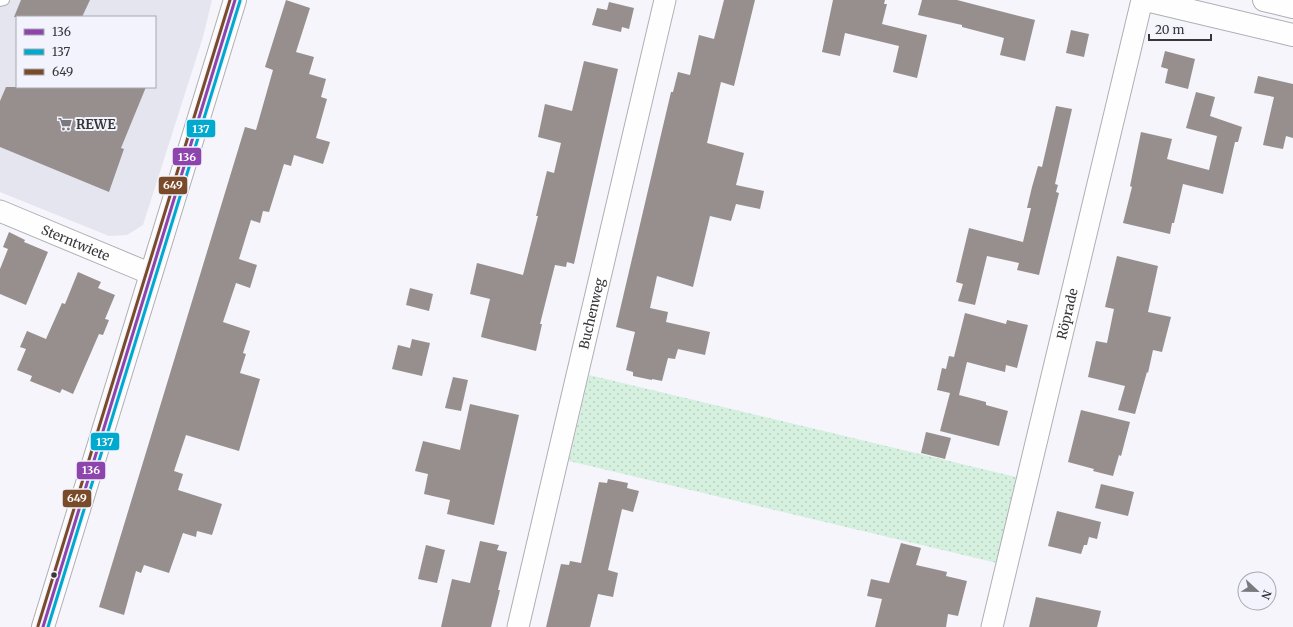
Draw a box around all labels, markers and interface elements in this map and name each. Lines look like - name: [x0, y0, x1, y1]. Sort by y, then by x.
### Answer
- legend: [16, 16, 156, 88]
- scale bar: [1149, 16, 1211, 42]
- text: 20 m: [1155, 22, 1184, 37]
- text: 136: [52, 24, 71, 39]
- text: 137: [52, 44, 71, 59]
- text: 649: [52, 64, 73, 79]
- supermarket icon: REWE: [57, 116, 73, 132]
- place label: REWE: [76, 116, 116, 133]
- line badge: 137: [186, 119, 216, 138]
- text: 137: [192, 122, 210, 136]
- line badge: 136: [172, 147, 202, 166]
- text: 136: [178, 150, 196, 164]
- line badge: 649: [158, 176, 188, 195]
- text: 649: [163, 178, 183, 192]
- street label: Sterntwiete: [39, 221, 112, 265]
- street label: Buchenweg: [575, 276, 609, 351]
- street label: Röprade: [1053, 286, 1082, 341]
- line badge: 137: [90, 432, 120, 451]
- text: 137: [96, 435, 114, 449]
- line badge: 136: [76, 461, 106, 480]
- text: 136: [82, 463, 100, 477]
- line badge: 649: [62, 489, 92, 508]
- text: 649: [67, 491, 87, 505]
- unlabelled marker: [49, 570, 59, 580]
- north arrow: [1237, 571, 1277, 611]
- text: N: [1258, 588, 1274, 602]

